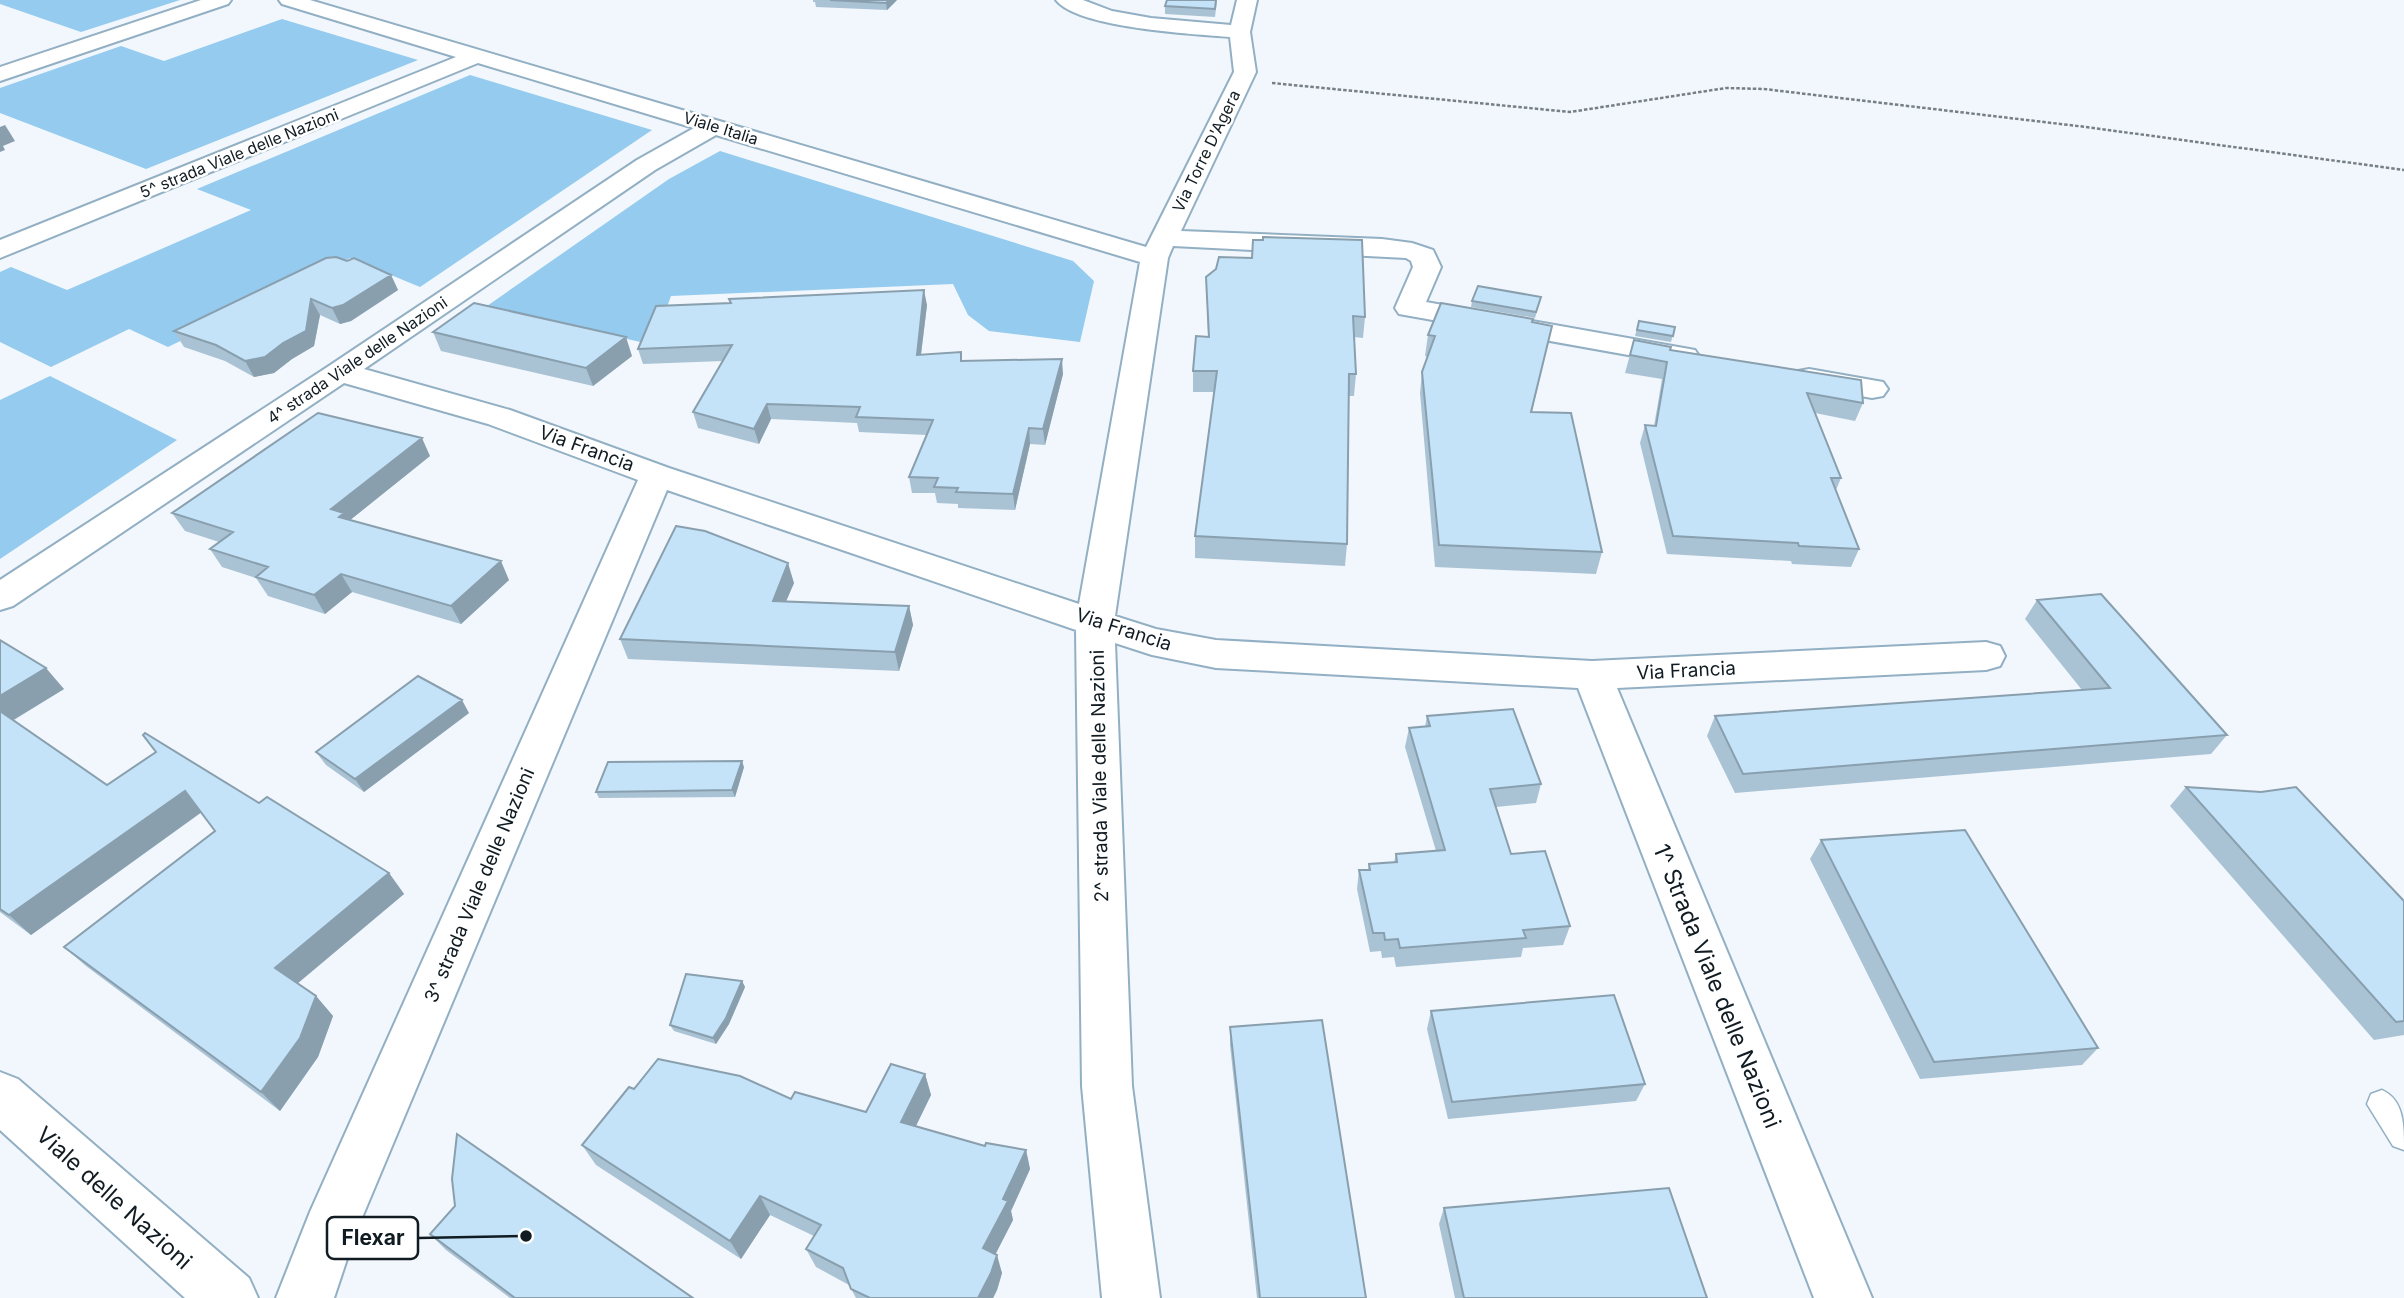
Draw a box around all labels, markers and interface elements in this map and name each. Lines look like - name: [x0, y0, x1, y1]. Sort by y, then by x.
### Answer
- street label: Via Torre D'Agera: [1168, 87, 1244, 215]
- street label: 5^ strada Viale delle Nazioni: [137, 104, 341, 202]
- street label: Viale Italia: [681, 107, 761, 149]
- street label: 4^ strada Viale delle Nazioni: [263, 292, 451, 428]
- street label: Via Francia: [536, 421, 638, 476]
- street label: Via Francia: [1073, 603, 1175, 656]
- street label: 2^ strada Viale delle Nazioni: [1086, 649, 1113, 902]
- street label: Via Francia: [1636, 656, 1736, 685]
- street label: 3^ strada Viale delle Nazioni: [420, 764, 539, 1006]
- street label: 1^ Strada Viale delle Nazioni: [1647, 840, 1787, 1132]
- street label: Viale delle Nazioni: [30, 1121, 198, 1275]
- callout: Flexar: [327, 1217, 418, 1259]
- text: Flexar: [342, 1225, 405, 1250]

